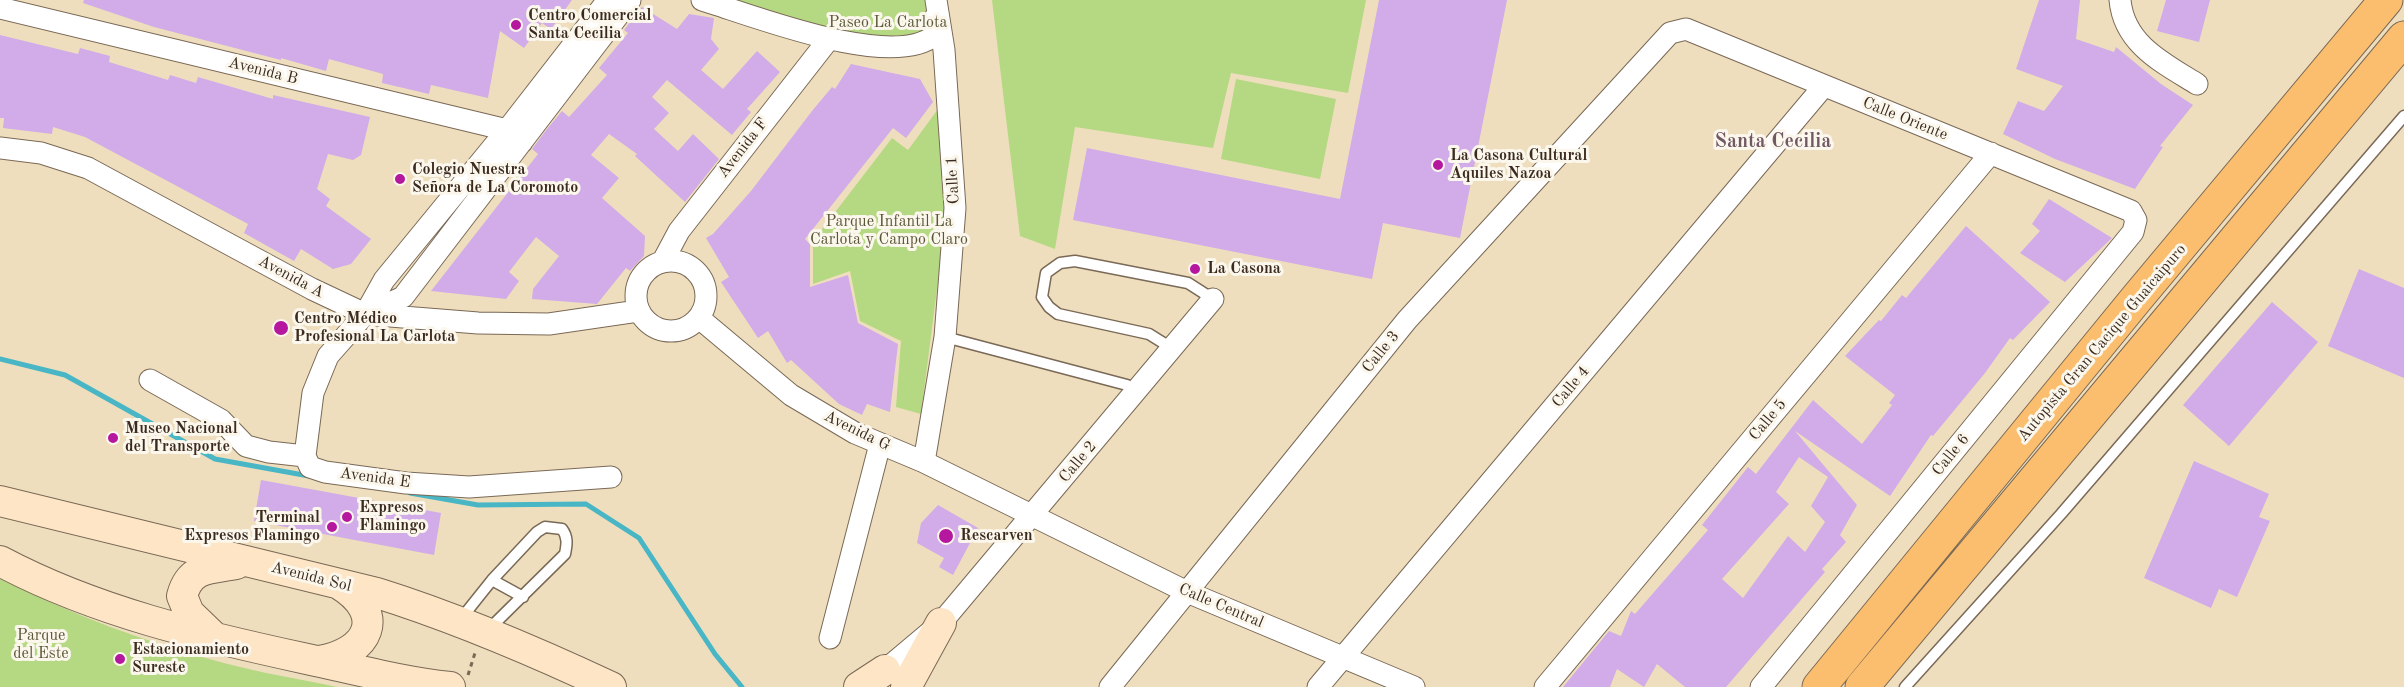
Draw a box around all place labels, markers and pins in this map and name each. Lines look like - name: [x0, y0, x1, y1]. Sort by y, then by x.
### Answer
- place label: Centro Comercial Santa Cecilia: [528, 6, 652, 44]
- marker: Centro Comercial Santa Cecilia: [509, 18, 523, 32]
- place label: La Casona Cultural Aquiles Nazoa: [1450, 146, 1587, 184]
- marker: La Casona Cultural Aquiles Nazoa: [1431, 158, 1445, 172]
- place label: Colegio Nuestra Señora de La Coromoto: [412, 160, 578, 198]
- marker: Colegio Nuestra Señora de La Coromoto: [393, 172, 407, 186]
- place label: La Casona: [1207, 259, 1281, 279]
- marker: La Casona: [1188, 262, 1202, 276]
- place label: Centro Médico Profesional La Carlota: [294, 309, 455, 347]
- marker: Centro Médico Profesional La Carlota: [272, 319, 290, 337]
- place label: Museo Nacional del Transporte: [125, 419, 238, 457]
- marker: Museo Nacional del Transporte: [106, 431, 120, 445]
- place label: Expresos Flamingo: [359, 498, 426, 536]
- place label: Terminal Expresos Flamingo: [184, 508, 320, 546]
- marker: Expresos Flamingo: [340, 510, 354, 524]
- marker: Terminal Expresos Flamingo: [325, 520, 339, 534]
- place label: Rescarven: [960, 526, 1033, 546]
- marker: Rescarven: [937, 527, 955, 545]
- place label: Estacionamiento Sureste: [132, 640, 249, 678]
- marker: Estacionamiento Sureste: [113, 652, 127, 666]

